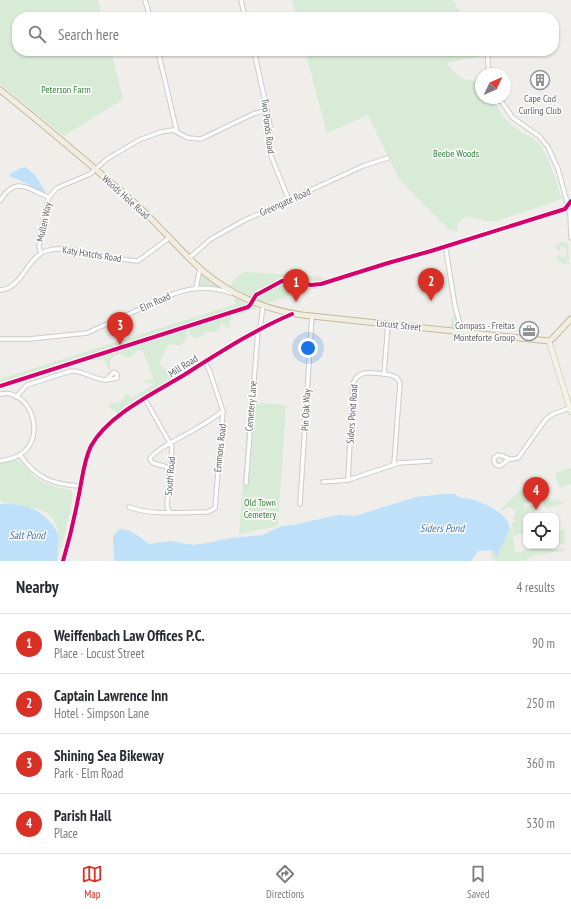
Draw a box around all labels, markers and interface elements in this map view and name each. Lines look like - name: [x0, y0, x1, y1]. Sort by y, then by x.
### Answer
- search box: [12, 12, 559, 56]
- icon: search: [26, 23, 48, 45]
- text: Search here: [58, 25, 119, 44]
- north arrow: [475, 68, 511, 104]
- building icon: Cape Cod Curling Club: [529, 69, 551, 91]
- park label: Peterson Farm: [41, 83, 91, 96]
- place label: Cape Cod Curling Club: [519, 92, 561, 117]
- street label: Two Ponds Road: [258, 98, 278, 154]
- park label: Beebe Woods: [433, 147, 480, 160]
- street label: Woods Hole Road: [99, 172, 153, 222]
- street label: Greengate Road: [257, 185, 313, 219]
- street label: Mullen Way: [33, 201, 55, 243]
- street label: Katy Hatchs Road: [62, 243, 122, 265]
- pin: 2: [418, 268, 444, 301]
- pin: 1: [283, 269, 309, 302]
- street label: Elm Road: [138, 289, 172, 315]
- pin: 3: [107, 312, 133, 345]
- street label: Locust Street: [376, 316, 422, 334]
- place label: Compass - Freitas Monteforte Group: [454, 319, 516, 344]
- office icon: Compass - Freitas Monteforte Group: [518, 320, 540, 342]
- your location: [298, 338, 318, 358]
- street label: Mill Road: [166, 352, 200, 380]
- street label: Cemetery Lane: [242, 380, 260, 432]
- street label: Siders Pond Road: [343, 384, 361, 444]
- street label: Pin Oak Way: [298, 388, 314, 432]
- street label: Emmons Road: [211, 423, 229, 473]
- street label: South Road: [162, 456, 178, 496]
- pin: 4: [523, 477, 549, 510]
- park label: Old Town Cemetery: [244, 496, 276, 521]
- map controls: [523, 513, 559, 549]
- button: locate: [523, 513, 559, 549]
- water label: Siders Pond: [420, 521, 466, 535]
- water label: Salt Pond: [9, 528, 47, 542]
- text: Nearby: [16, 576, 59, 598]
- text: 4 results: [516, 579, 555, 596]
- text: Weiffenbach Law Offices P.C.: [54, 626, 205, 645]
- text: 1: [26, 635, 32, 652]
- text: 90 m: [532, 635, 555, 652]
- text: Place · Locust Street: [54, 645, 145, 662]
- text: Captain Lawrence Inn: [54, 686, 168, 705]
- text: 2: [26, 695, 32, 712]
- text: 250 m: [526, 695, 555, 712]
- text: Hotel · Simpson Lane: [54, 705, 149, 722]
- text: Shining Sea Bikeway: [54, 746, 164, 765]
- text: 3: [26, 755, 32, 772]
- text: 360 m: [526, 755, 555, 772]
- text: Park · Elm Road: [54, 765, 123, 782]
- text: Parish Hall: [54, 806, 111, 825]
- text: 4: [26, 815, 32, 832]
- text: 530 m: [526, 815, 555, 832]
- text: Place: [54, 825, 78, 842]
- tab: Map: [81, 863, 103, 901]
- tab: Directions: [266, 863, 304, 901]
- tab: Saved: [467, 863, 490, 901]

